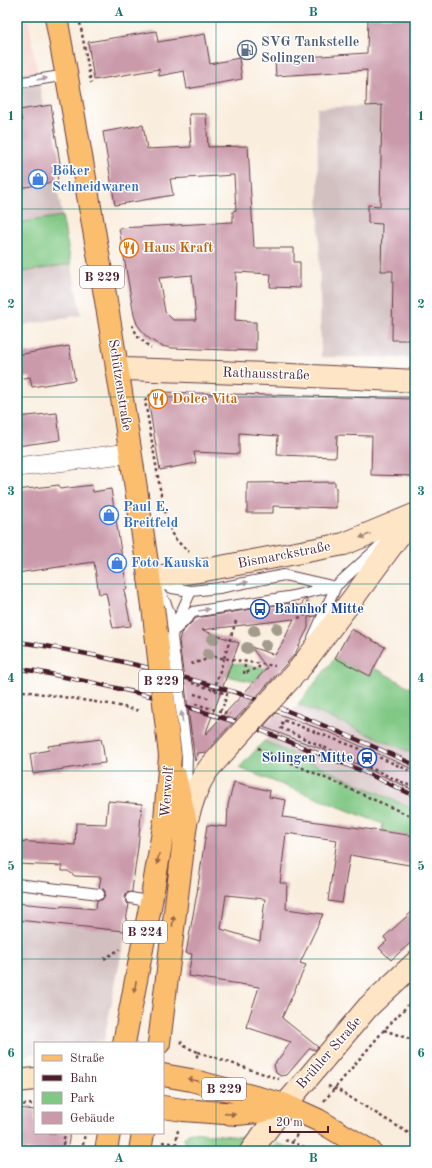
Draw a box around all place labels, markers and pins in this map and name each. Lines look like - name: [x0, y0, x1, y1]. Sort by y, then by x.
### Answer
- place label: SVG Tankstelle Solingen: [261, 35, 359, 65]
- fuel station icon: SVG Tankstelle Solingen: [236, 39, 258, 61]
- place label: Böker Schneidwaren: [52, 164, 139, 194]
- shop icon: Böker Schneidwaren: [27, 168, 49, 190]
- restaurant icon: Haus Kraft: [118, 237, 140, 259]
- place label: Haus Kraft: [143, 241, 213, 255]
- restaurant icon: Dolce Vita: [147, 388, 169, 410]
- place label: Dolce Vita: [172, 392, 238, 406]
- place label: Paul E. Breitfeld: [123, 500, 179, 530]
- shop icon: Paul E. Breitfeld: [98, 504, 120, 526]
- shop icon: Foto Kauska: [106, 552, 128, 574]
- place label: Foto Kauska: [131, 556, 209, 570]
- bus stop icon: Bahnhof Mitte: [249, 598, 271, 620]
- place label: Bahnhof Mitte: [274, 602, 364, 616]
- station icon: Solingen Mitte: [356, 747, 378, 769]
- place label: Solingen Mitte: [262, 751, 353, 765]

